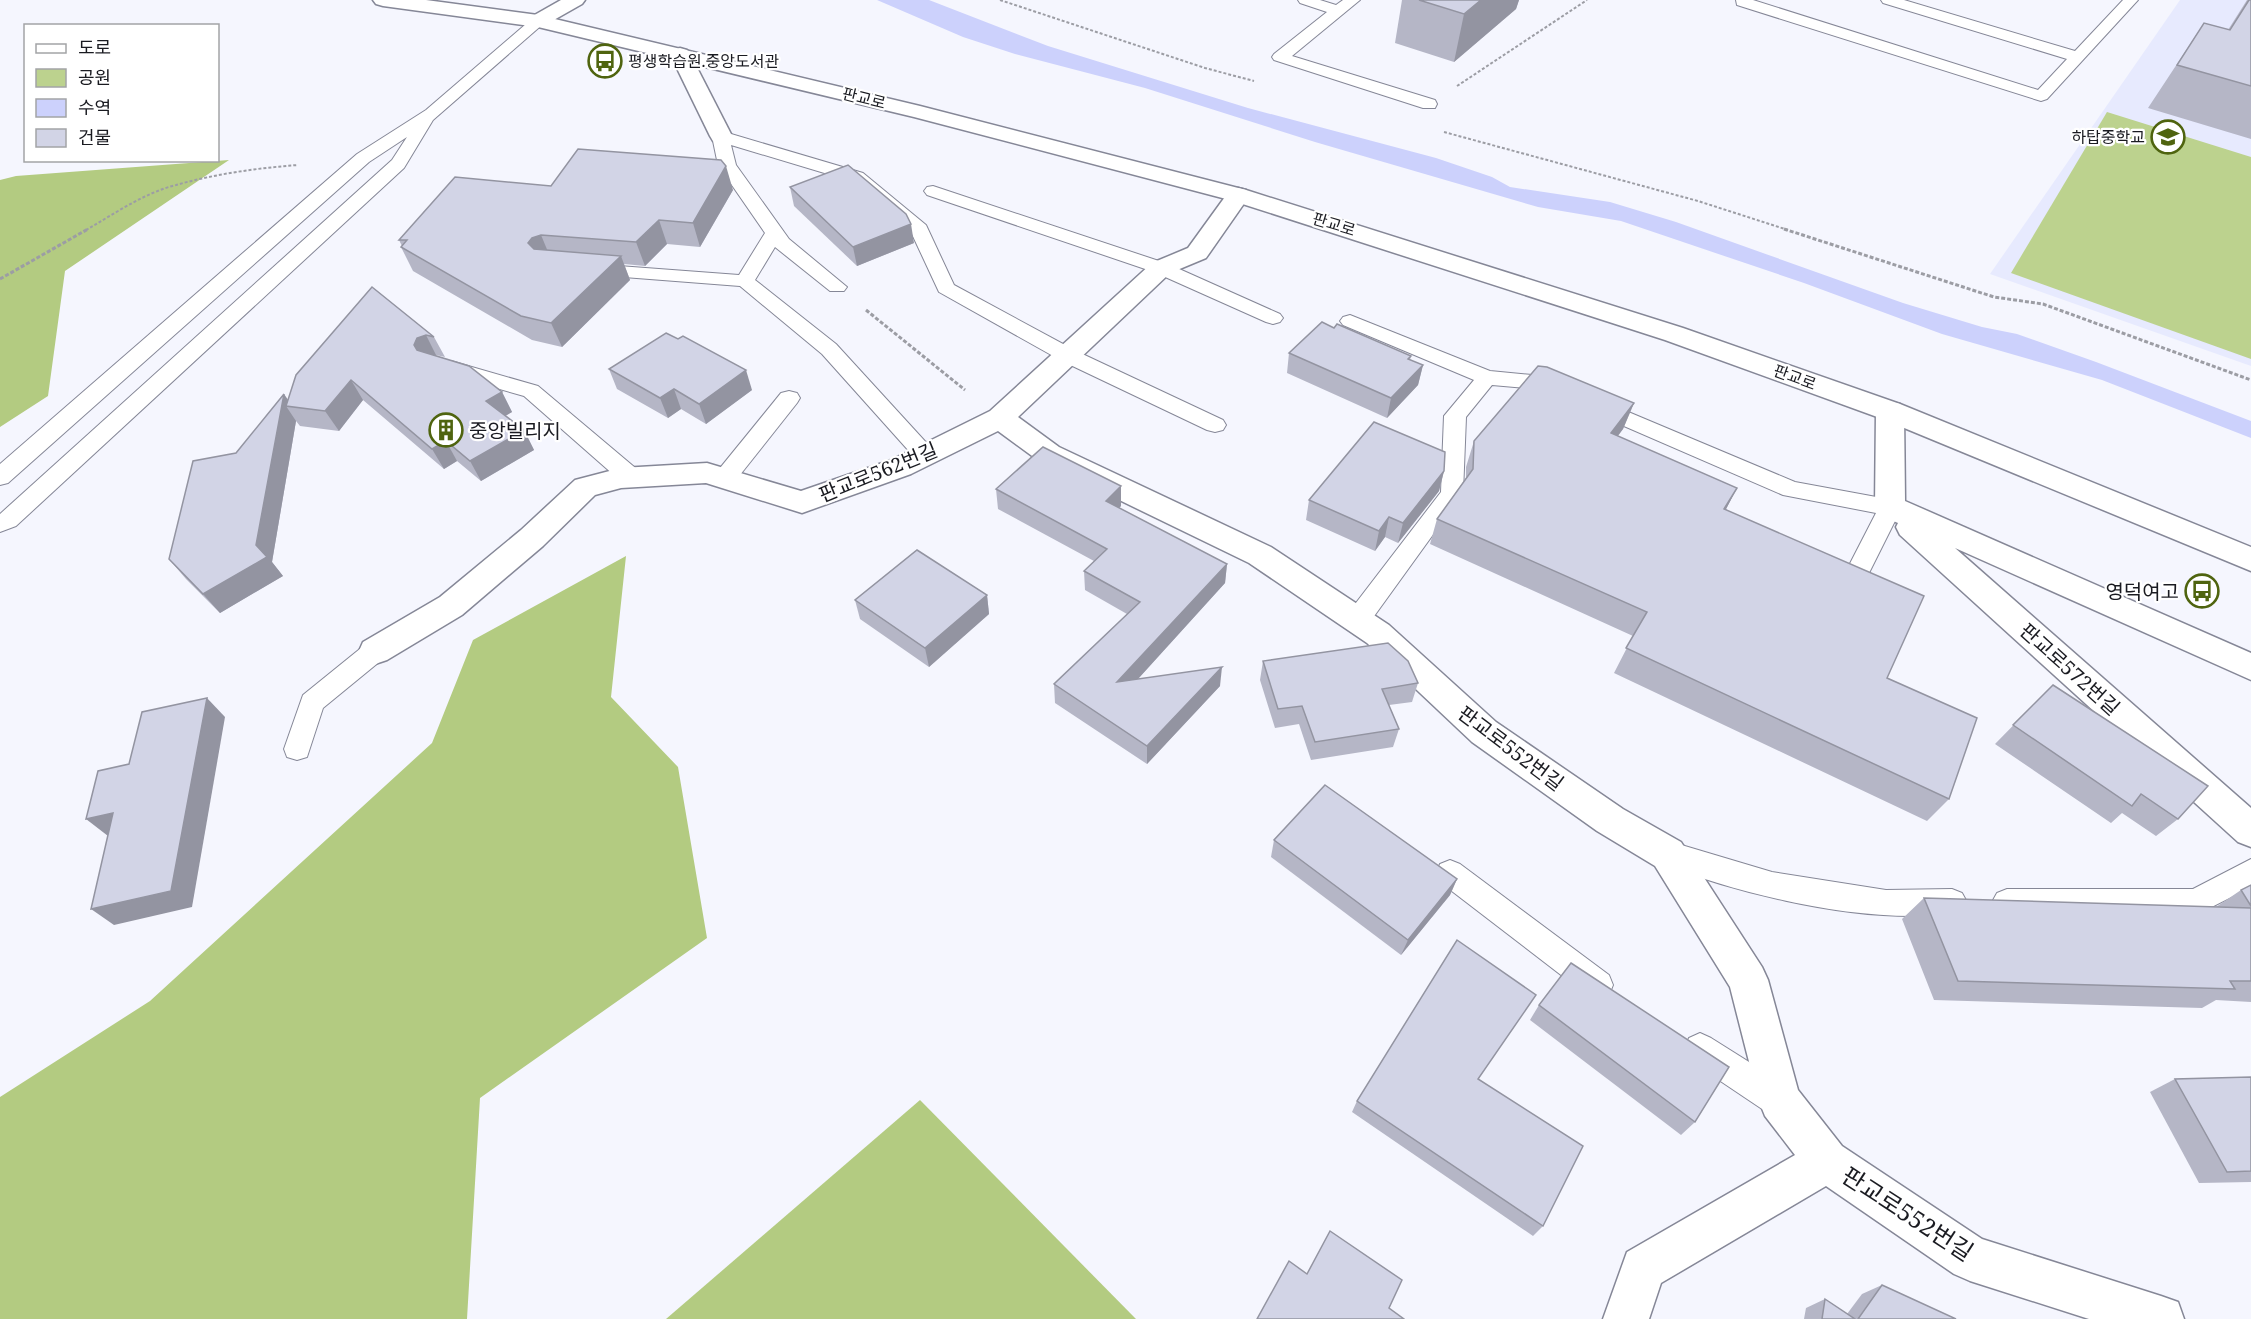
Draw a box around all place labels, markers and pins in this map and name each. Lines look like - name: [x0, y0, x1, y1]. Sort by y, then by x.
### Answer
- bus stop icon: 평생학습원.중앙도서관: [587, 43, 623, 79]
- place label: 평생학습원.중앙도서관: [628, 50, 779, 72]
- school or university icon: 하탑중학교: [2150, 119, 2186, 155]
- place label: 하탑중학교: [2071, 126, 2145, 148]
- building icon: 중앙빌리지: [428, 412, 464, 448]
- place label: 중앙빌리지: [469, 417, 561, 444]
- bus stop icon: 영덕여고: [2184, 573, 2220, 609]
- place label: 영덕여고: [2105, 578, 2179, 605]

